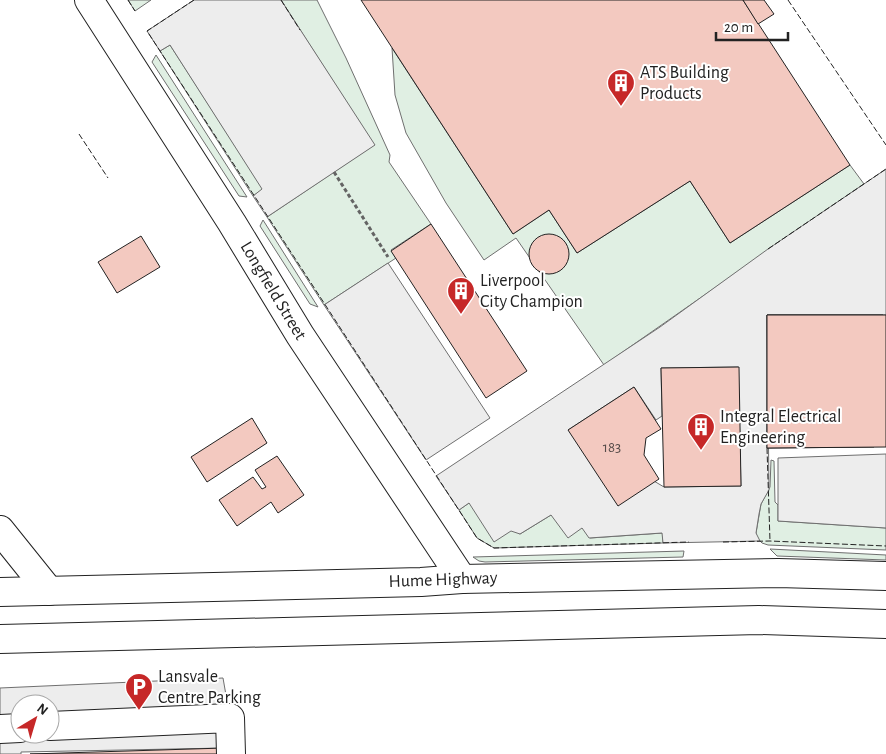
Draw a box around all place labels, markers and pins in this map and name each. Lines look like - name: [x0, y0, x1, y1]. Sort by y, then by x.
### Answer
- place label: ATS Building Products: [640, 64, 729, 103]
- building icon: ATS Building Products: [606, 68, 636, 107]
- place label: Liverpool City Champion: [480, 272, 583, 311]
- building icon: Liverpool City Champion: [446, 276, 476, 315]
- place label: Integral Electrical Engineering: [720, 408, 841, 447]
- building icon: Integral Electrical Engineering: [686, 412, 716, 451]
- place label: Lansvale Centre Parking: [158, 668, 261, 707]
- parking icon: Lansvale Centre Parking: [124, 672, 154, 711]

